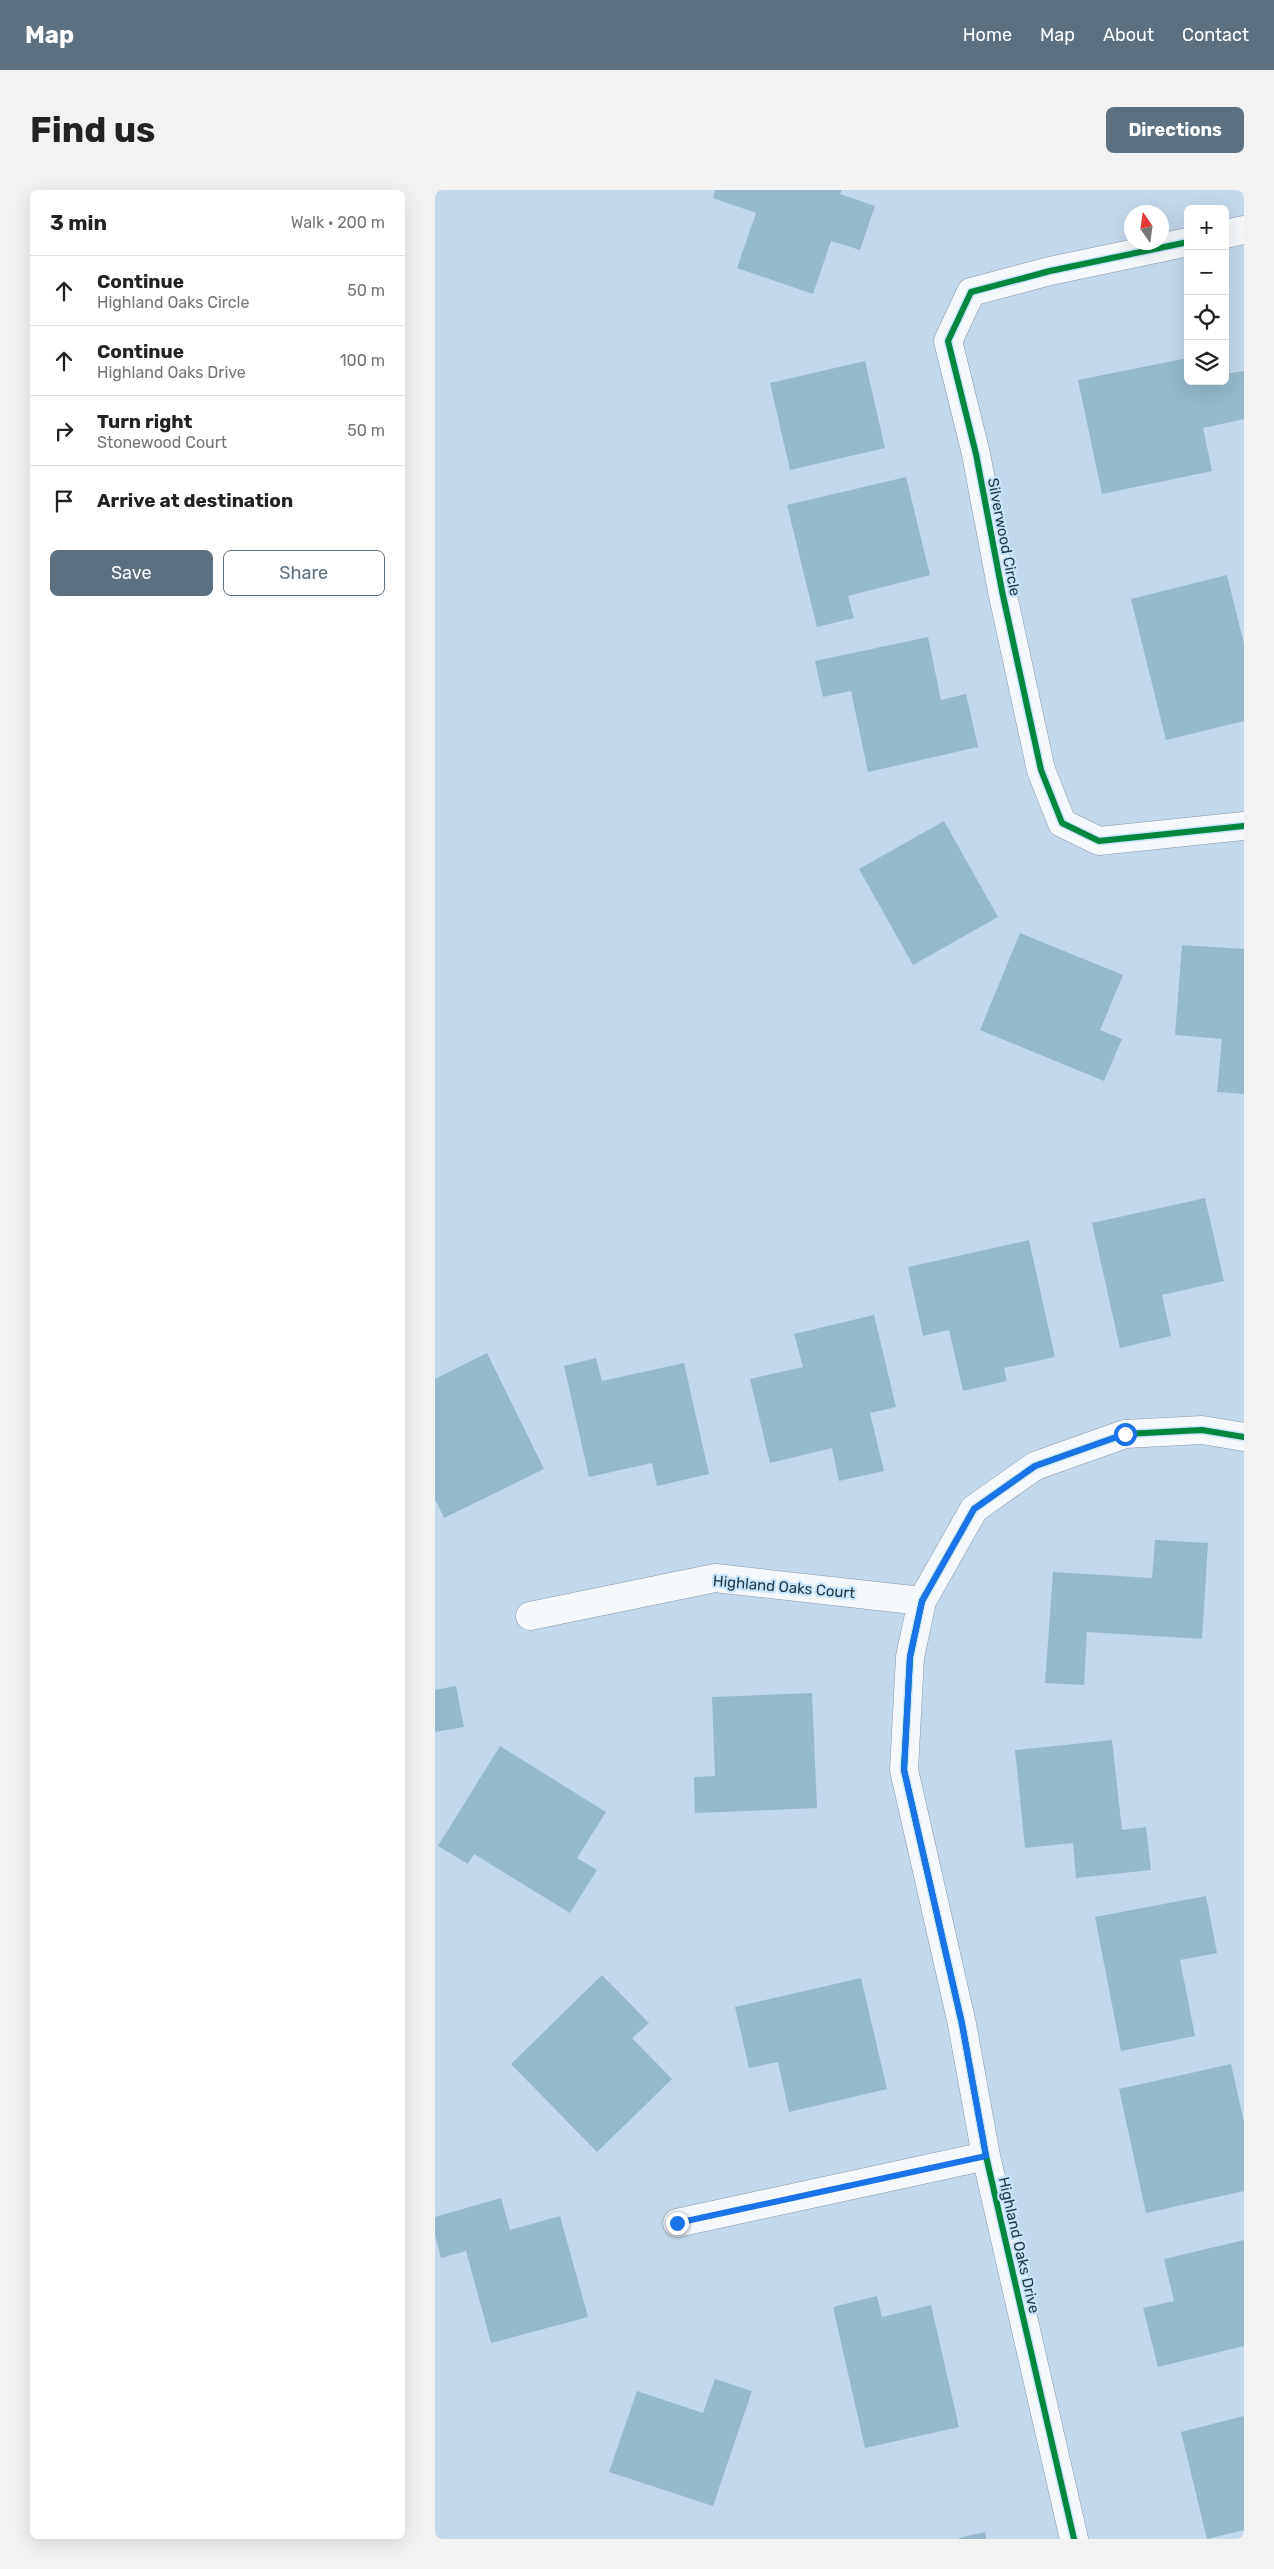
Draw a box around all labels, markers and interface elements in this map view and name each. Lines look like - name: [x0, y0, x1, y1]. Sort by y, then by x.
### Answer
- text: Map: [25, 21, 74, 49]
- text: Home: [963, 24, 1012, 46]
- text: Map: [1040, 24, 1075, 46]
- text: About: [1103, 24, 1154, 46]
- text: Contact: [1182, 24, 1249, 46]
- button: Directions: [1106, 107, 1244, 153]
- text: Find us: [30, 109, 155, 151]
- north arrow: [1124, 205, 1169, 250]
- map controls: [1184, 205, 1229, 385]
- button: +: [1184, 205, 1229, 250]
- text: 3 min: [50, 210, 107, 235]
- text: Walk · 200 m: [291, 213, 385, 232]
- button: −: [1184, 250, 1229, 295]
- text: Continue: [97, 270, 184, 293]
- icon: ahead: [50, 277, 78, 305]
- text: 50 m: [347, 281, 385, 300]
- text: Highland Oaks Circle: [97, 293, 249, 312]
- button: locate: [1184, 295, 1229, 340]
- text: Continue: [97, 340, 184, 363]
- button: layers: [1184, 340, 1229, 385]
- icon: ahead: [50, 347, 78, 375]
- text: 100 m: [340, 351, 385, 370]
- text: Highland Oaks Drive: [97, 363, 246, 382]
- text: Turn right: [97, 410, 192, 433]
- icon: right: [50, 417, 78, 445]
- text: 50 m: [347, 421, 385, 440]
- text: Stonewood Court: [97, 433, 227, 452]
- street label: Silverwood Circle: [984, 476, 1024, 598]
- icon: arrive: [50, 487, 78, 515]
- text: Arrive at destination: [97, 489, 293, 512]
- button: Save: [50, 550, 213, 596]
- button: Share: [223, 550, 385, 596]
- route start: [1114, 1423, 1137, 1446]
- street label: Highland Oaks Court: [712, 1572, 856, 1602]
- street label: Highland Oaks Drive: [995, 2175, 1043, 2315]
- route end: [666, 2212, 689, 2235]

